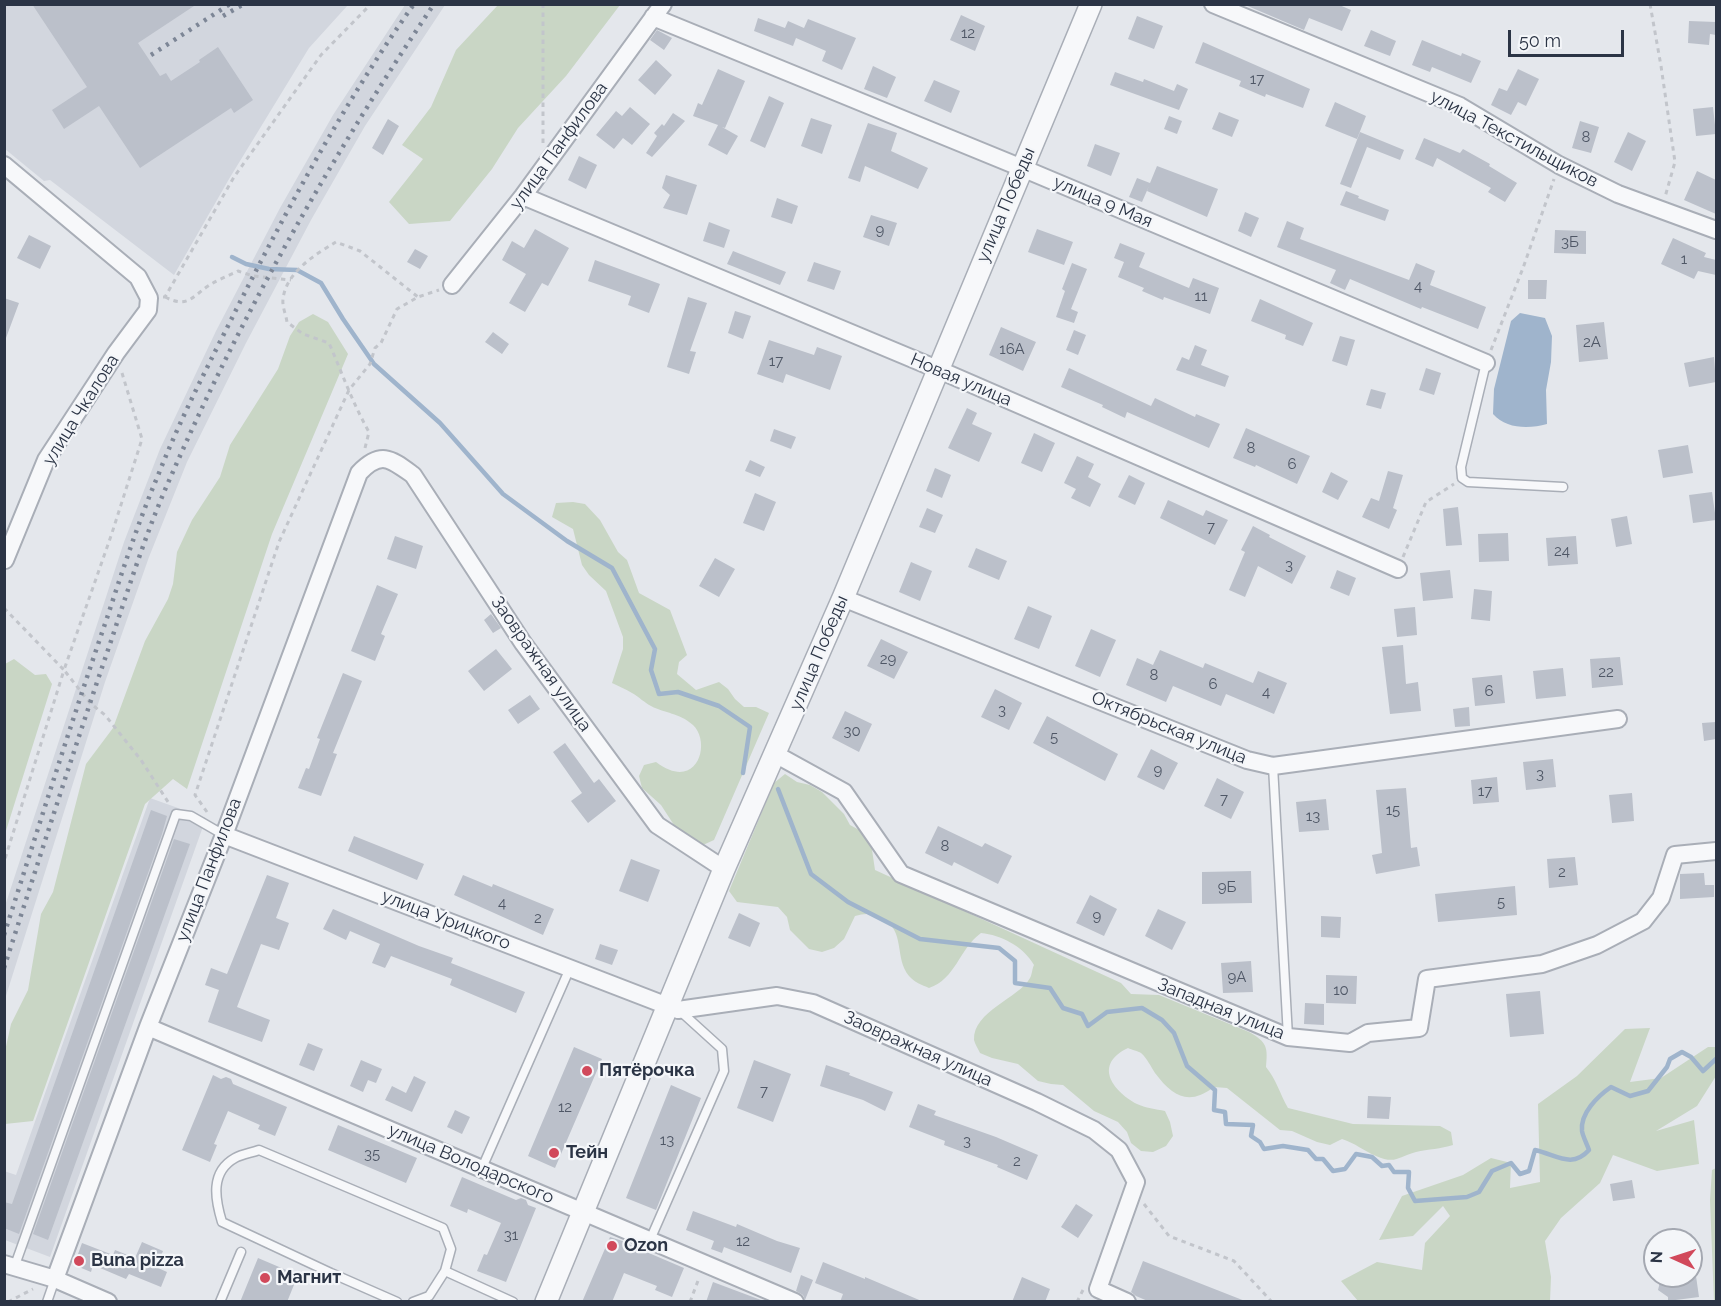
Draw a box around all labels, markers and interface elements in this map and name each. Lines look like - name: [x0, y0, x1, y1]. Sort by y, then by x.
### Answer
- scale bar: [1511, 18, 1626, 56]
- house number: 12: [961, 24, 975, 42]
- text: 50 m: [1519, 30, 1561, 51]
- house number: 17: [1250, 70, 1264, 88]
- street label: улица Панфилова: [505, 78, 613, 214]
- street label: улица Текстильщиков: [1426, 86, 1602, 192]
- house number: 8: [1582, 128, 1590, 146]
- street label: улица Победы: [972, 144, 1040, 266]
- street label: улица 9 Мая: [1050, 171, 1156, 233]
- house number: 9: [876, 221, 884, 239]
- house number: 3Б: [1561, 233, 1579, 251]
- house number: 1: [1681, 250, 1687, 268]
- house number: 4: [1414, 277, 1422, 295]
- house number: 11: [1195, 287, 1207, 305]
- house number: 2А: [1583, 333, 1601, 351]
- house number: 16А: [999, 340, 1025, 358]
- street label: Новая улица: [907, 349, 1015, 411]
- street label: улица Чкалова: [38, 351, 124, 469]
- house number: 17: [769, 352, 783, 370]
- house number: 8: [1247, 439, 1255, 457]
- house number: 6: [1287, 455, 1297, 473]
- house number: 7: [1207, 518, 1215, 536]
- house number: 24: [1554, 542, 1570, 560]
- house number: 3: [1285, 556, 1293, 574]
- street label: Заовражная улица: [486, 592, 596, 736]
- street label: улица Победы: [785, 592, 853, 714]
- house number: 29: [880, 650, 896, 668]
- house number: 22: [1598, 663, 1614, 681]
- house number: 8: [1150, 666, 1158, 684]
- house number: 6: [1208, 675, 1218, 693]
- house number: 6: [1484, 682, 1494, 700]
- house number: 4: [1262, 683, 1270, 701]
- street label: Октябрьская улица: [1088, 687, 1250, 769]
- house number: 3: [998, 701, 1006, 719]
- house number: 30: [843, 722, 861, 740]
- house number: 5: [1050, 728, 1058, 746]
- house number: 9: [1154, 761, 1162, 779]
- house number: 3: [1536, 765, 1544, 783]
- house number: 17: [1478, 782, 1492, 800]
- house number: 7: [1220, 790, 1228, 808]
- street label: улица Панфилова: [172, 795, 246, 945]
- house number: 15: [1386, 801, 1400, 819]
- house number: 13: [1306, 807, 1320, 825]
- house number: 8: [941, 837, 949, 855]
- house number: 2: [1558, 863, 1566, 881]
- house number: 9Б: [1218, 878, 1236, 896]
- street label: улица Урицкого: [378, 885, 514, 955]
- house number: 5: [1497, 893, 1505, 911]
- house number: 4: [498, 894, 506, 912]
- house number: 9: [1093, 907, 1101, 925]
- house number: 2: [534, 909, 542, 927]
- house number: 9А: [1228, 968, 1246, 986]
- street label: Западная улица: [1154, 974, 1288, 1044]
- house number: 10: [1333, 981, 1349, 999]
- street label: Заовражная улица: [840, 1007, 996, 1091]
- place label: Пятёрочка: [599, 1060, 695, 1082]
- marker: Пятёрочка: [580, 1064, 594, 1078]
- house number: 7: [760, 1082, 768, 1100]
- house number: 12: [558, 1098, 572, 1116]
- street label: улица Володарского: [385, 1119, 557, 1209]
- house number: 13: [660, 1131, 674, 1149]
- house number: 3: [963, 1132, 971, 1150]
- place label: Тейн: [566, 1142, 608, 1164]
- house number: 35: [364, 1145, 380, 1163]
- marker: Тейн: [547, 1146, 561, 1160]
- house number: 2: [1013, 1152, 1021, 1170]
- house number: 31: [504, 1226, 518, 1244]
- north arrow: [1643, 1228, 1703, 1288]
- house number: 12: [736, 1232, 750, 1250]
- place label: Ozon: [624, 1235, 668, 1257]
- marker: Ozon: [605, 1239, 619, 1253]
- place label: Buna pizza: [91, 1250, 184, 1272]
- text: N: [1647, 1251, 1666, 1264]
- marker: Buna pizza: [72, 1254, 86, 1268]
- place label: Магнит: [277, 1267, 341, 1289]
- marker: Магнит: [258, 1271, 272, 1285]

